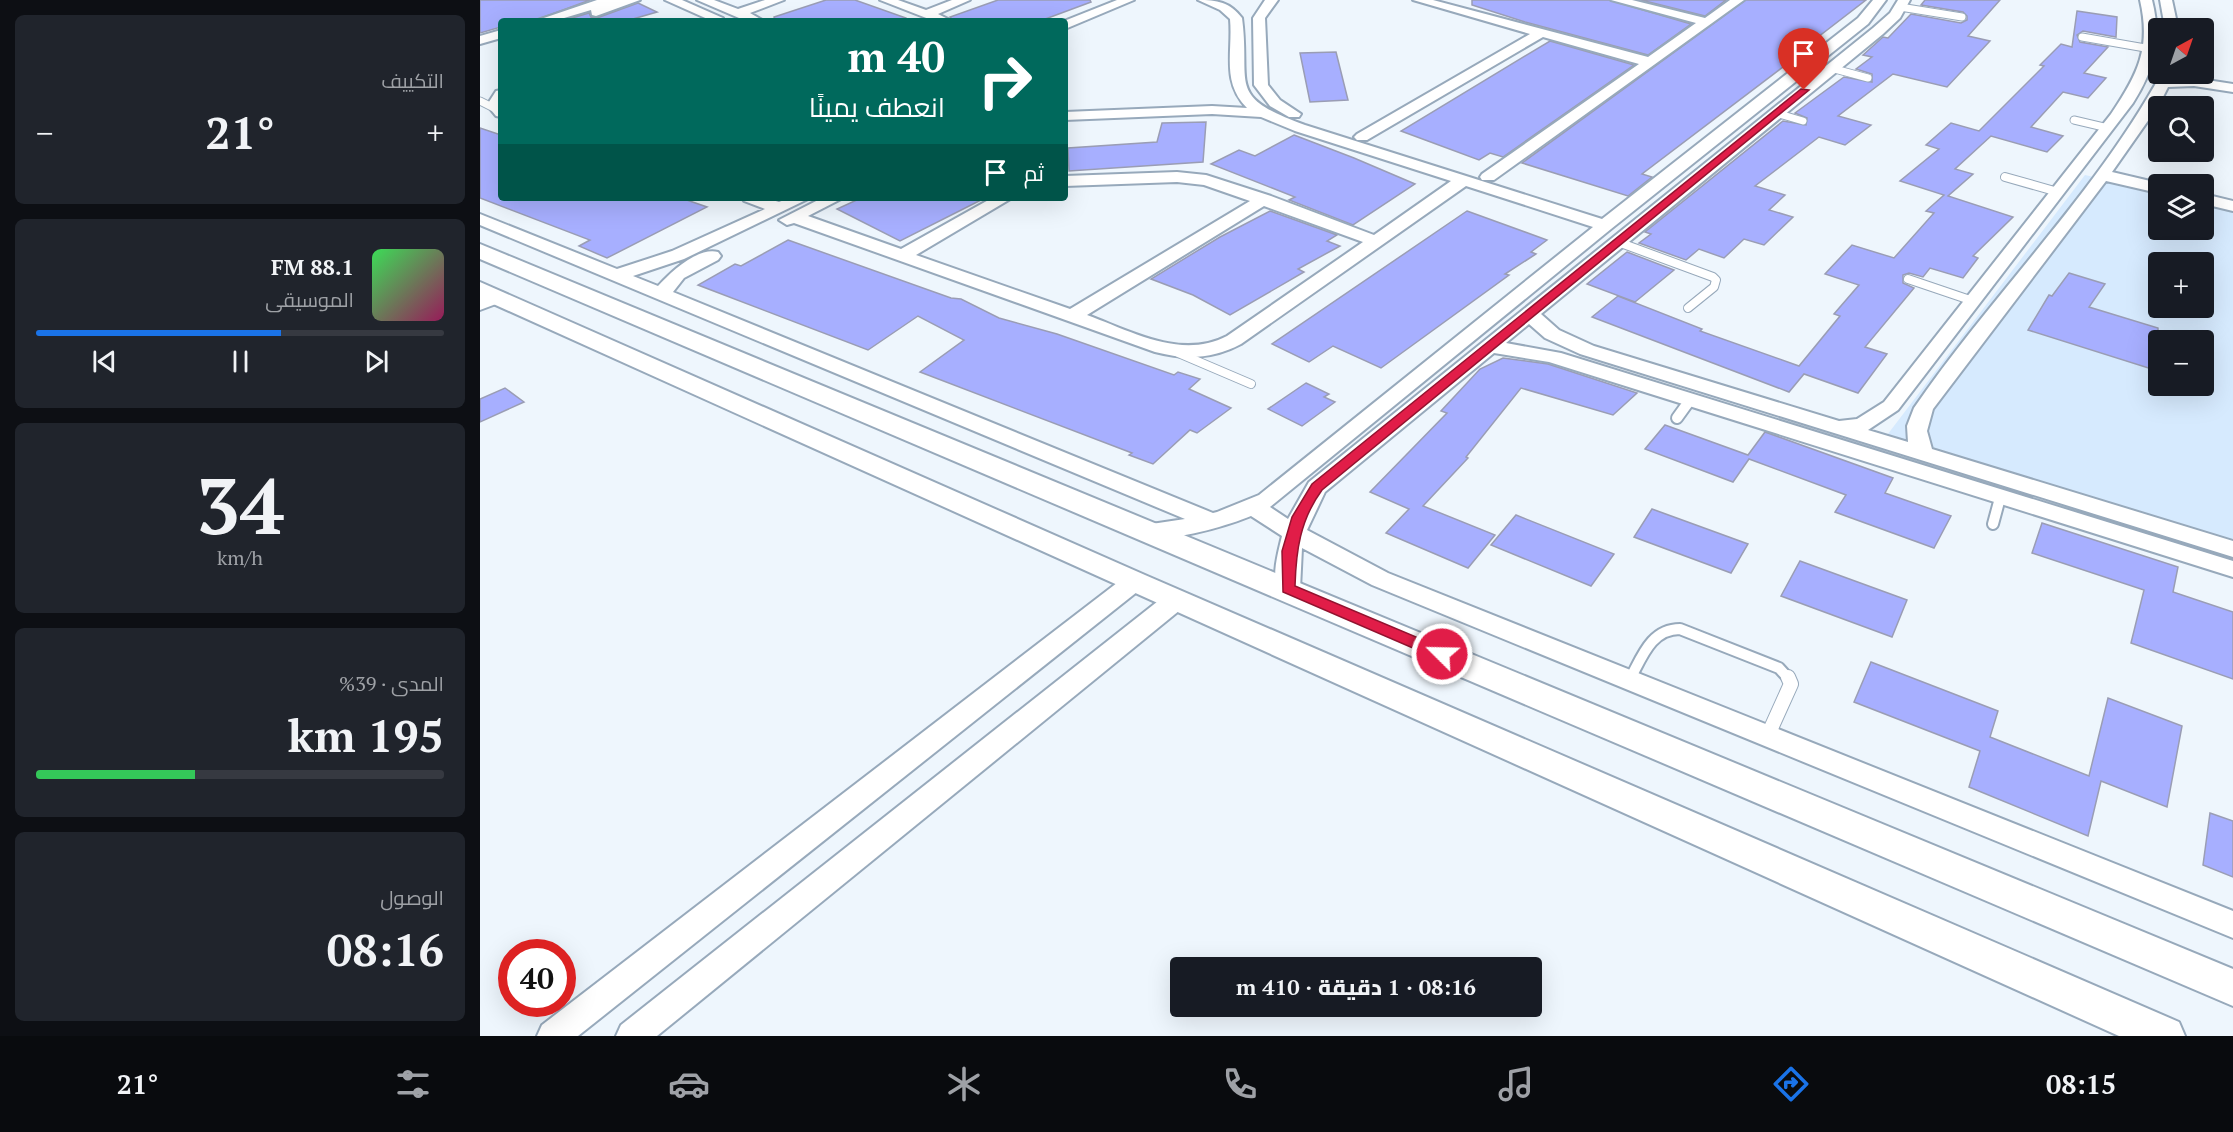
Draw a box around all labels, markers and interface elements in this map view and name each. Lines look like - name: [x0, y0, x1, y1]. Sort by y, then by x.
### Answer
- north arrow: [2148, 18, 2214, 84]
- map controls: [2148, 18, 2214, 396]
- text: 40 m: [847, 28, 945, 84]
- pin: [1778, 28, 1829, 90]
- icon: arrive: [1787, 37, 1820, 70]
- icon: right: [966, 42, 1044, 120]
- text: التكييف: [381, 67, 444, 94]
- text: انعطف يمينًا: [809, 89, 945, 125]
- button: search: [2148, 96, 2214, 162]
- text: 21°: [205, 102, 275, 162]
- text: −: [36, 111, 54, 154]
- text: +: [426, 111, 444, 154]
- icon: arrive: [979, 156, 1012, 189]
- text: ثم: [1024, 158, 1044, 187]
- button: layers: [2148, 174, 2214, 240]
- text: 88.1 FM: [271, 252, 354, 281]
- button: +: [2148, 252, 2214, 318]
- text: الموسيقى: [265, 286, 354, 313]
- button: −: [2148, 330, 2214, 396]
- icon: previous: [88, 345, 121, 378]
- icon: pause: [224, 345, 257, 378]
- icon: next: [360, 345, 393, 378]
- text: 34: [196, 453, 284, 556]
- text: km/h: [217, 544, 263, 571]
- position arrow: [1410, 622, 1474, 686]
- text: المدى · 39%: [339, 670, 444, 697]
- text: 195 km: [288, 705, 444, 765]
- text: الوصول: [380, 884, 444, 911]
- text: 08:16: [327, 919, 444, 979]
- speed limit sign: 40: [498, 939, 576, 1017]
- text: 08:16 · 1 دقيقة · 410 m: [1236, 972, 1476, 1001]
- icon: filters: [392, 1063, 434, 1105]
- icon: car: [668, 1063, 710, 1105]
- icon: climate: [943, 1063, 985, 1105]
- icon: phone: [1219, 1063, 1261, 1105]
- icon: music: [1495, 1063, 1537, 1105]
- icon: directions: [1770, 1063, 1812, 1105]
- text: 21°: [117, 1066, 159, 1102]
- text: 08:15: [2046, 1066, 2116, 1102]

